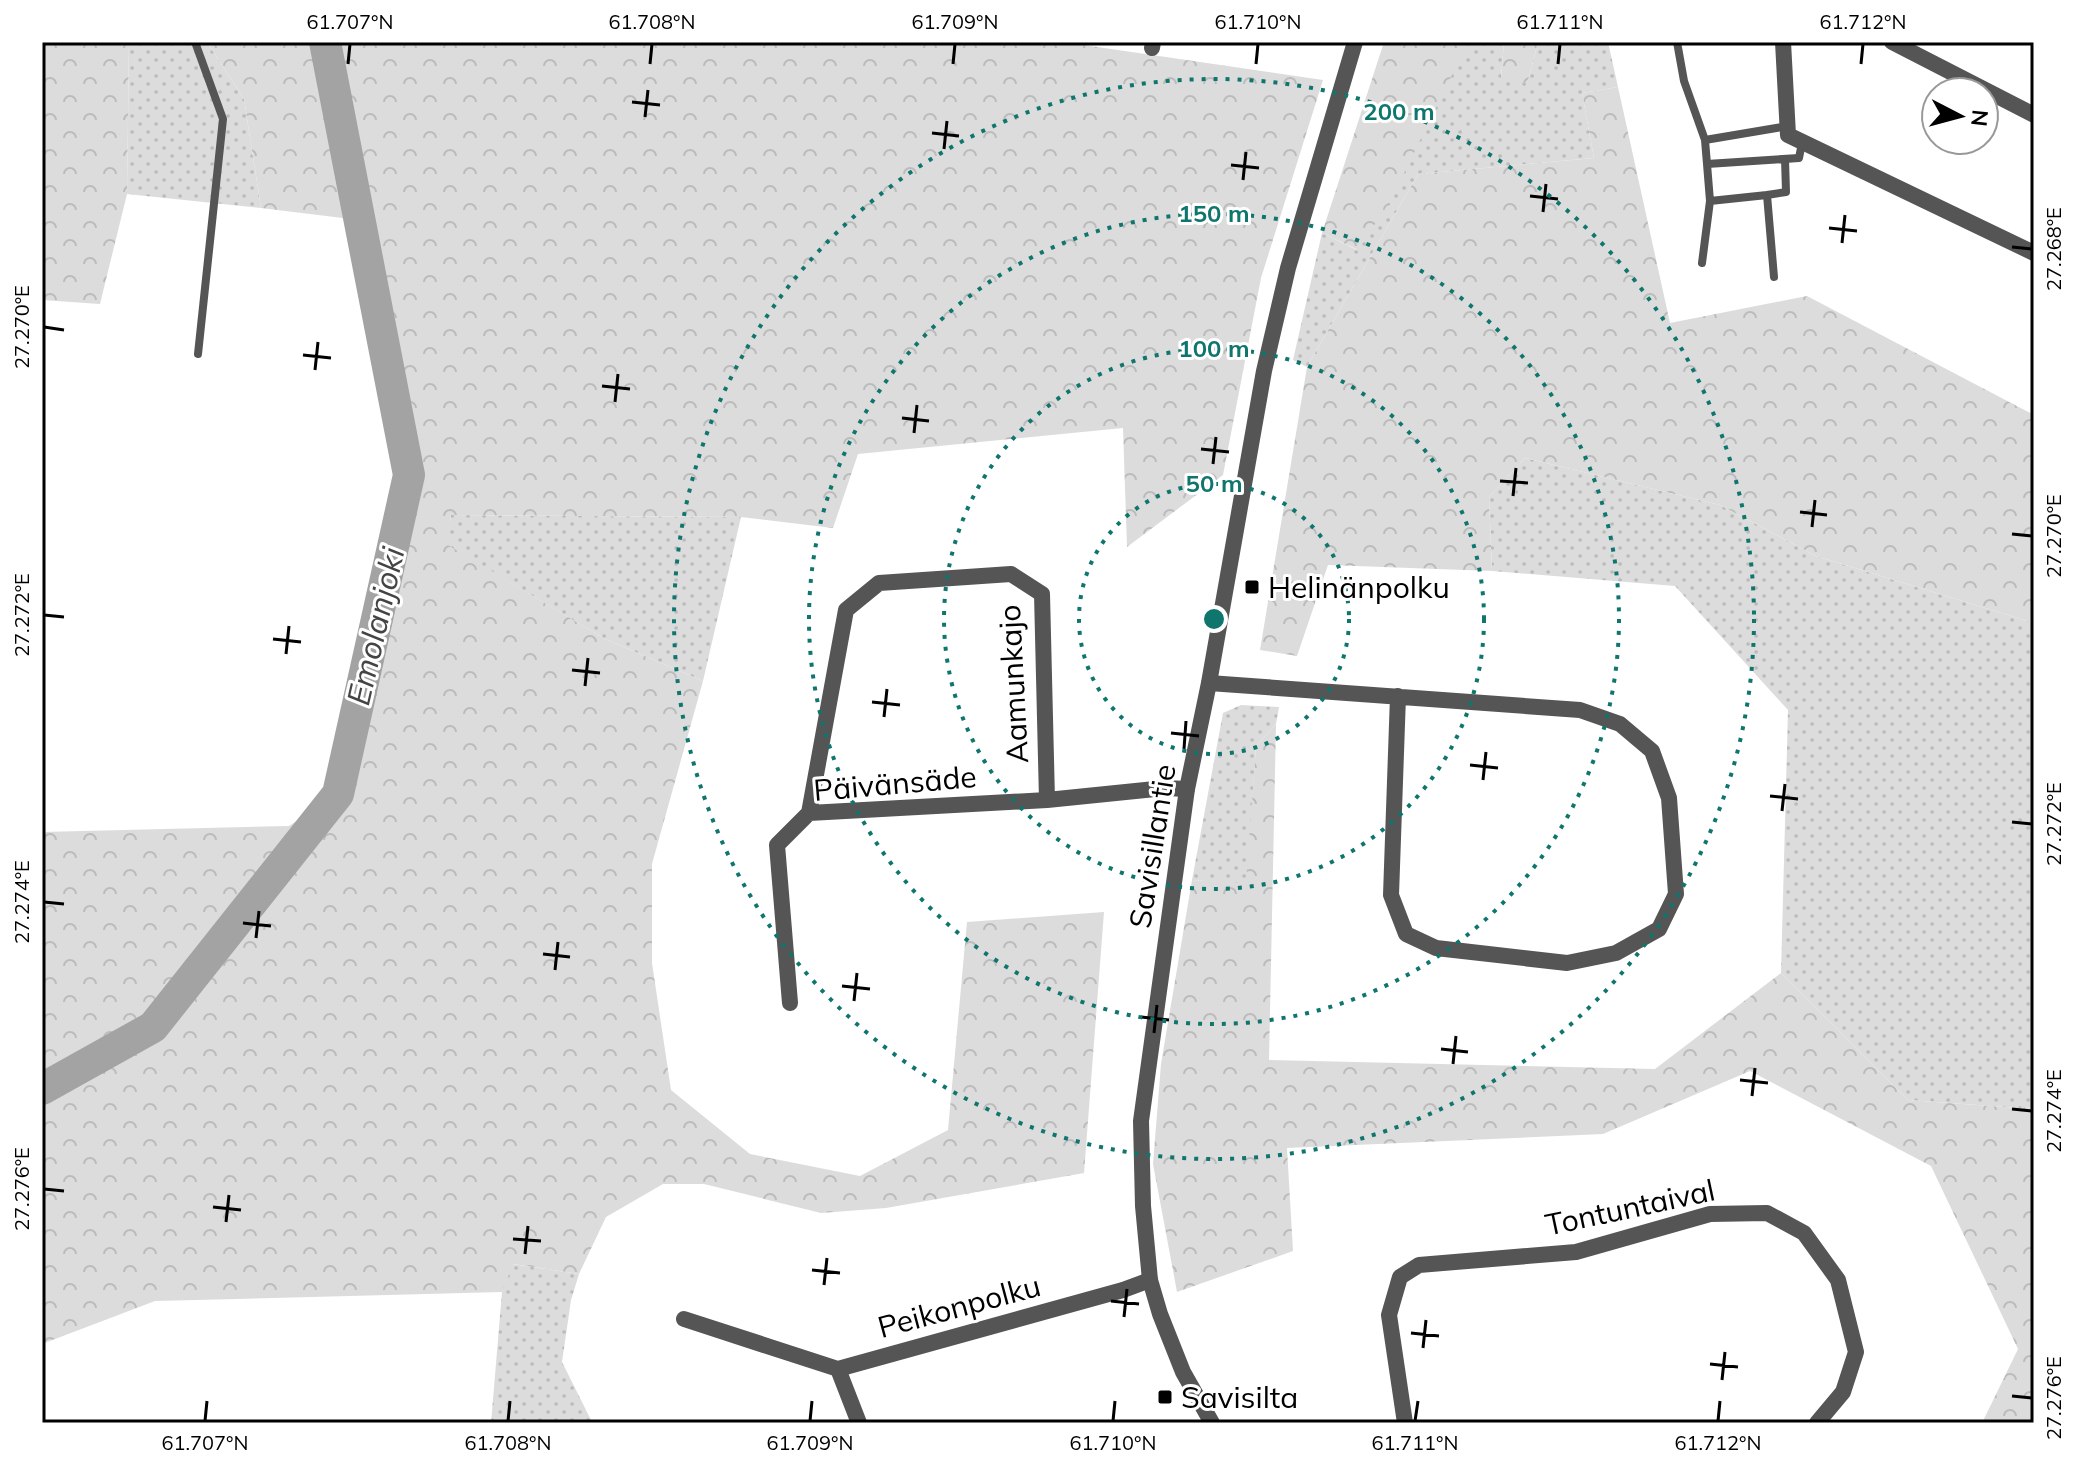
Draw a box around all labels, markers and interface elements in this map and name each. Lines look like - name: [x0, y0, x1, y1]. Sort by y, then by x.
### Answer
- text: 61.707°N: [307, 9, 393, 34]
- text: 61.708°N: [609, 9, 695, 34]
- text: 61.709°N: [912, 9, 998, 34]
- text: 61.710°N: [1215, 9, 1301, 34]
- text: 61.711°N: [1517, 9, 1603, 34]
- text: 61.712°N: [1820, 9, 1906, 34]
- north arrow: [1920, 76, 2000, 156]
- text: 200 m: [1363, 96, 1435, 126]
- text: N: [1965, 108, 1995, 128]
- text: 150 m: [1178, 198, 1250, 228]
- text: 27.268°E: [2041, 207, 2066, 291]
- text: 27.270°E: [9, 285, 34, 369]
- text: 100 m: [1178, 333, 1250, 363]
- text: 50 m: [1186, 468, 1242, 498]
- text: 27.270°E: [2041, 494, 2066, 578]
- water label: Emolanjoki: [337, 543, 413, 709]
- place label: Helinänpolku: [1268, 568, 1450, 606]
- text: 27.272°E: [9, 573, 34, 657]
- marker: Helinänpolku: [1243, 578, 1261, 596]
- street label: Aamunkajo: [990, 604, 1036, 764]
- centre of rings: [1200, 605, 1228, 633]
- street label: Päivänsäde: [812, 757, 978, 809]
- street label: Savisillantie: [1120, 761, 1184, 931]
- text: 27.272°E: [2041, 782, 2066, 866]
- text: 27.274°E: [9, 860, 34, 944]
- text: 27.274°E: [2041, 1069, 2066, 1153]
- text: 27.276°E: [9, 1147, 34, 1231]
- street label: Tontuntaival: [1542, 1170, 1718, 1244]
- street label: Peikonpolku: [873, 1266, 1045, 1346]
- text: 27.276°E: [2041, 1356, 2066, 1440]
- place label: Savisilta: [1181, 1378, 1298, 1416]
- marker: Savisilta: [1156, 1388, 1174, 1406]
- text: 61.707°N: [162, 1430, 248, 1455]
- text: 61.708°N: [465, 1430, 551, 1455]
- text: 61.709°N: [767, 1430, 853, 1455]
- text: 61.710°N: [1070, 1430, 1156, 1455]
- text: 61.711°N: [1372, 1430, 1458, 1455]
- text: 61.712°N: [1675, 1430, 1761, 1455]

